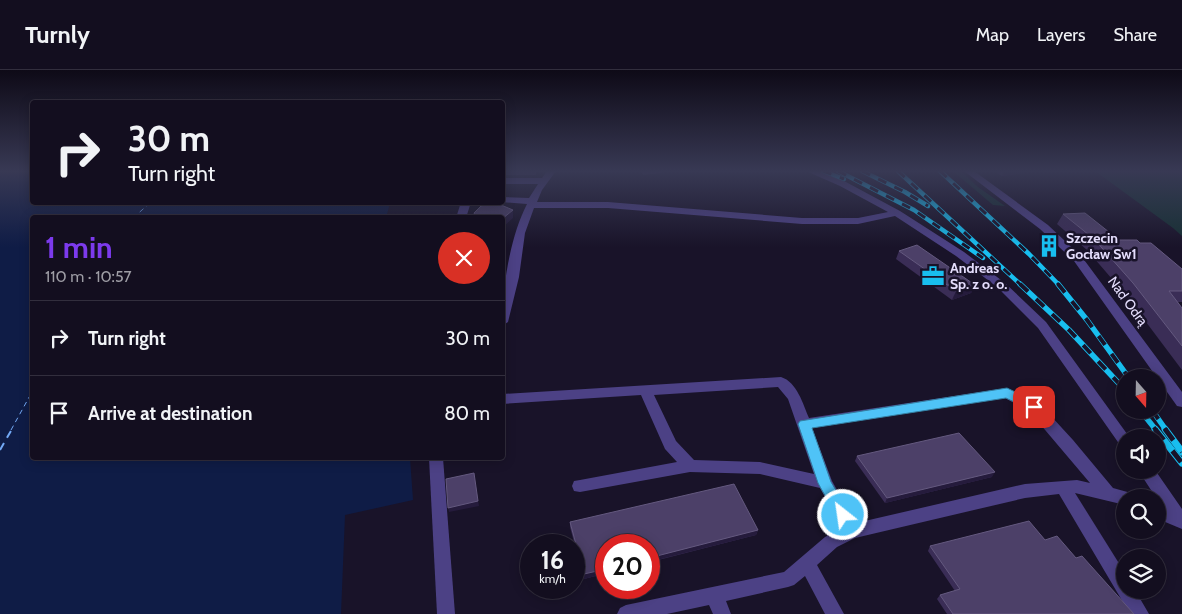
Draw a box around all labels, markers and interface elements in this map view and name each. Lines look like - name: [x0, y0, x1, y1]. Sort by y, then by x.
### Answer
- text: Turnly: [25, 20, 90, 49]
- text: Map: [976, 24, 1009, 46]
- text: Layers: [1037, 24, 1086, 46]
- text: Share: [1114, 24, 1157, 46]
- text: 30 m: [128, 117, 210, 160]
- icon: right: [45, 120, 110, 185]
- text: Turn right: [128, 160, 215, 187]
- text: 1 min: [45, 229, 113, 266]
- place label: Szczecin Gocław Sw1: [1066, 229, 1137, 263]
- button: close: [438, 232, 490, 284]
- building icon: Szczecin Gocław Sw1: [1036, 233, 1062, 259]
- place label: Andreas Sp. z o. o.: [950, 259, 1007, 293]
- office icon: Andreas Sp. z o. o.: [920, 263, 946, 289]
- text: 110 m · 10:57: [45, 267, 132, 286]
- street label: Nad Odrą: [1104, 273, 1152, 330]
- icon: right: [45, 324, 73, 352]
- text: Turn right: [88, 327, 166, 350]
- text: 30 m: [446, 327, 490, 350]
- north arrow: [1116, 369, 1166, 419]
- map controls: [1116, 369, 1166, 599]
- pin: [1013, 386, 1055, 428]
- icon: arrive: [1020, 393, 1048, 421]
- icon: arrive: [45, 399, 73, 427]
- text: Arrive at destination: [88, 402, 252, 425]
- text: 80 m: [444, 402, 490, 425]
- button: sound: [1116, 429, 1166, 479]
- position arrow: [816, 488, 868, 540]
- button: search: [1116, 489, 1166, 539]
- speed limit sign: 20: [595, 534, 660, 599]
- text: 16: [541, 545, 564, 575]
- button: layers: [1116, 549, 1166, 599]
- text: km/h: [539, 571, 566, 586]

